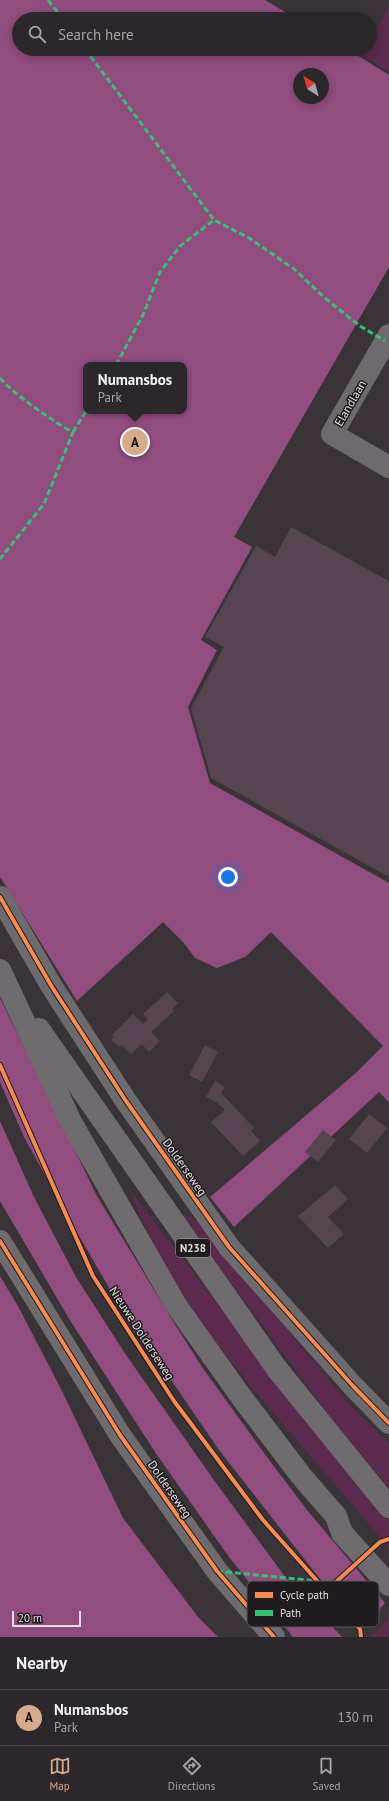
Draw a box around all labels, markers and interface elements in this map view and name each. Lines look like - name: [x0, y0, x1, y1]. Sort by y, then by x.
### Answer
- search box: [12, 12, 377, 56]
- icon: search: [26, 23, 48, 45]
- text: Search here: [58, 25, 134, 44]
- north arrow: [293, 68, 329, 104]
- popup: [83, 362, 187, 414]
- text: Numansbos: [98, 370, 172, 389]
- street label: Elandlaan: [331, 377, 369, 429]
- text: Park: [98, 389, 122, 406]
- pin: A: [122, 427, 148, 457]
- your location: [218, 867, 238, 887]
- street label: Dolderseweg: [160, 1135, 210, 1199]
- road number: N238: [176, 1239, 210, 1257]
- street label: Nieuwe Dolderseweg: [106, 1283, 178, 1383]
- street label: Dolderseweg: [145, 1457, 195, 1521]
- legend: [247, 1581, 379, 1627]
- text: Cycle path: [280, 1588, 329, 1602]
- text: Path: [280, 1606, 301, 1620]
- scale bar: [12, 1609, 81, 1628]
- text: 20 m: [18, 1611, 42, 1625]
- text: Nearby: [16, 1652, 67, 1674]
- text: Numansbos: [54, 1700, 128, 1719]
- text: A: [25, 1709, 33, 1726]
- text: 130 m: [338, 1709, 373, 1726]
- text: Park: [54, 1719, 78, 1736]
- tab: Map: [49, 1755, 71, 1793]
- tab: Directions: [168, 1755, 215, 1793]
- tab: Saved: [312, 1755, 340, 1793]

